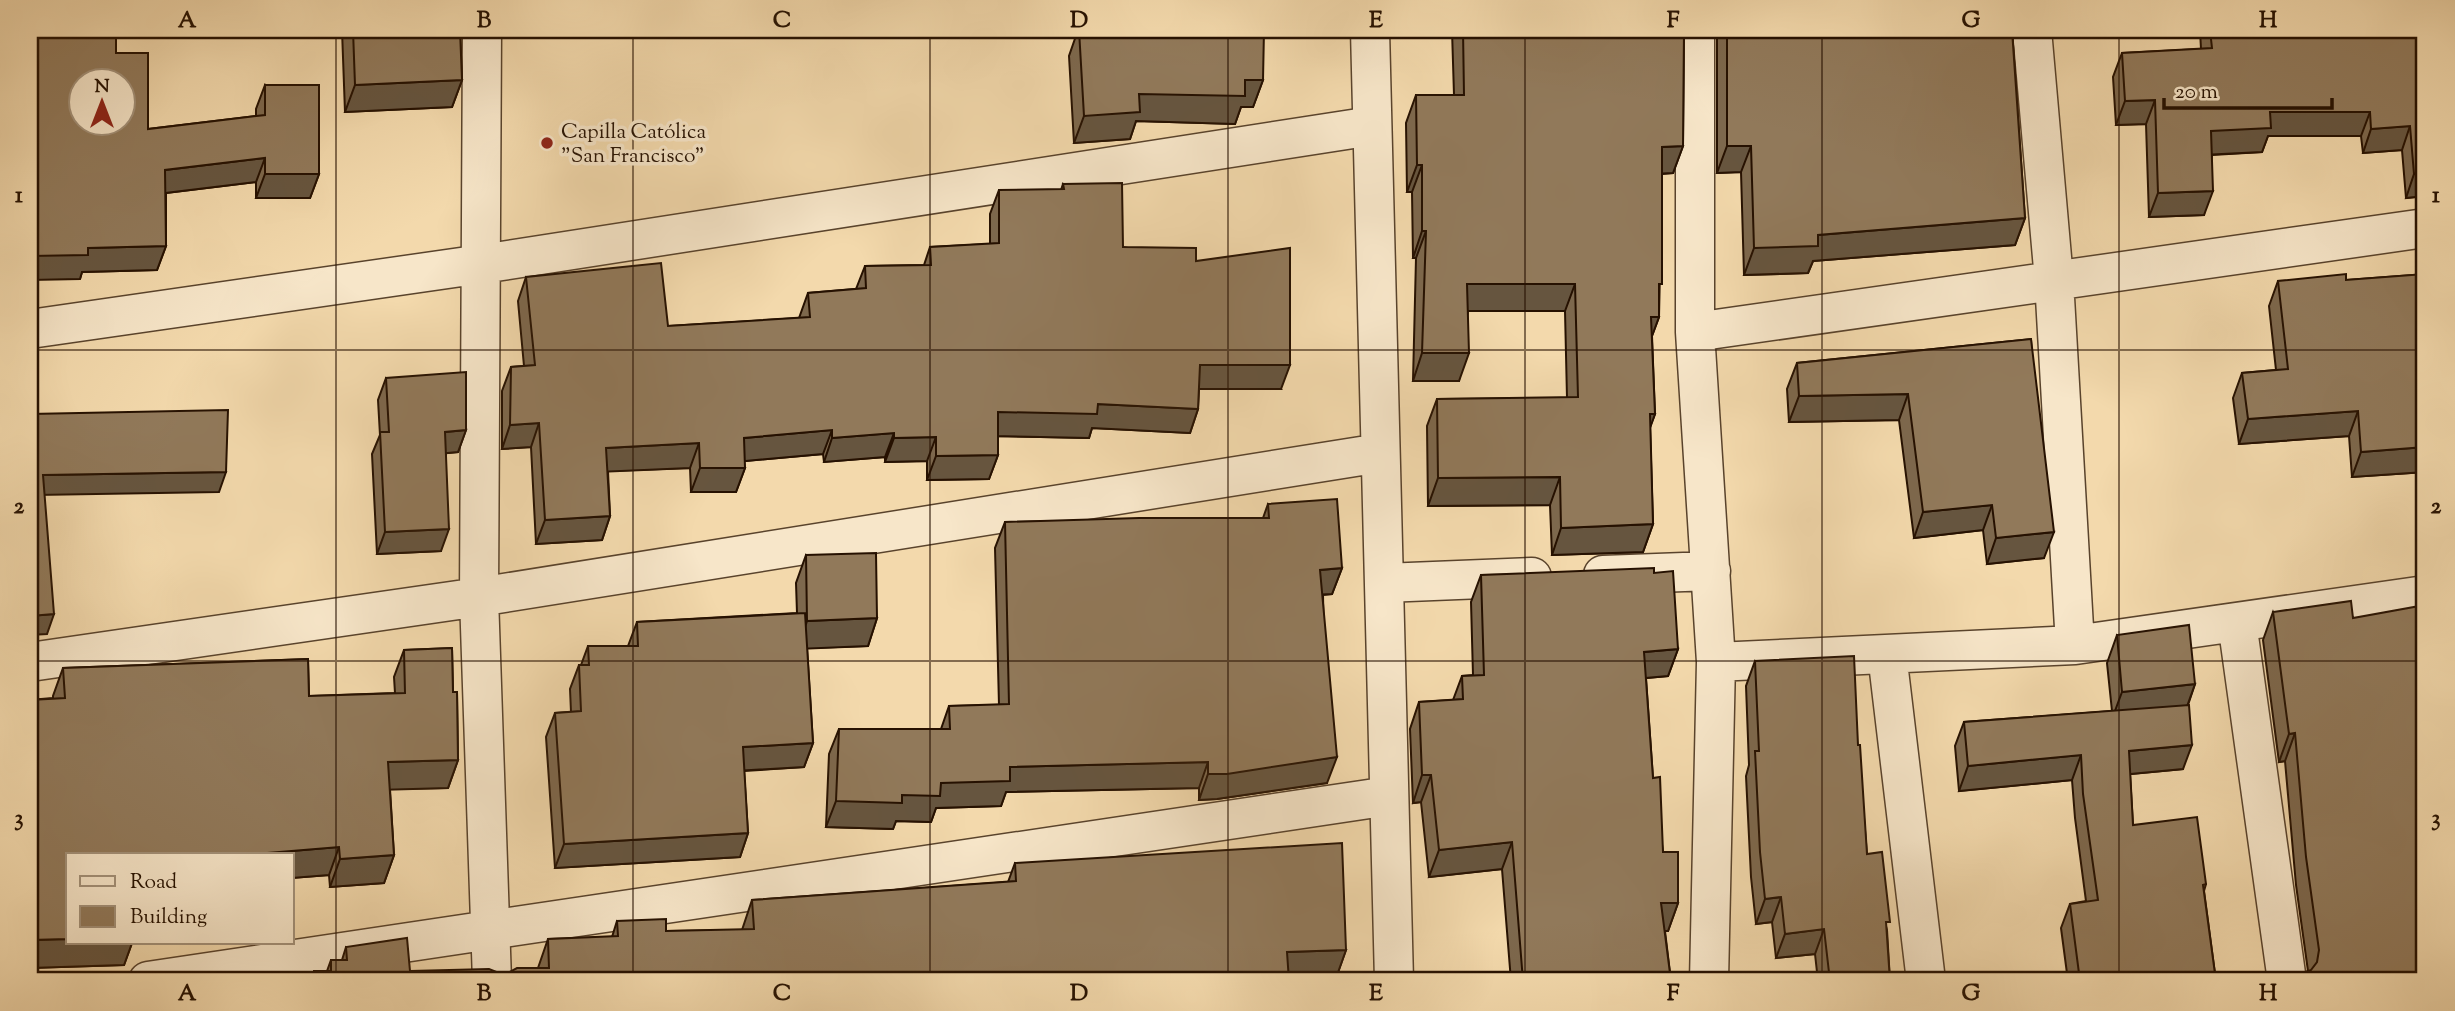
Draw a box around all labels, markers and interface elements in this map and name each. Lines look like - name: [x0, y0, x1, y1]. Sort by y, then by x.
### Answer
- text: A: [178, 5, 197, 38]
- text: B: [477, 5, 492, 38]
- text: C: [773, 5, 791, 38]
- text: D: [1070, 5, 1088, 38]
- text: E: [1369, 5, 1383, 38]
- text: F: [1667, 5, 1680, 38]
- text: G: [1962, 5, 1981, 38]
- text: H: [2259, 5, 2278, 38]
- north arrow: [66, 66, 136, 136]
- scale bar: [2164, 66, 2332, 110]
- text: N: [94, 74, 110, 101]
- text: 20 m: [2175, 78, 2218, 108]
- place label: Capilla Católica "San Francisco": [561, 118, 706, 172]
- marker: Capilla Católica "San Francisco": [539, 135, 555, 151]
- text: 1: [15, 180, 23, 213]
- text: 1: [2432, 180, 2440, 213]
- text: 2: [14, 491, 25, 524]
- text: 2: [2431, 491, 2442, 524]
- text: 3: [14, 803, 24, 836]
- text: 3: [2431, 803, 2441, 836]
- legend: [66, 853, 294, 944]
- text: Road: [130, 868, 177, 898]
- text: Building: [130, 903, 207, 933]
- text: A: [178, 978, 197, 1011]
- text: B: [477, 978, 492, 1011]
- text: C: [773, 978, 791, 1011]
- text: D: [1070, 978, 1088, 1011]
- text: E: [1369, 978, 1383, 1011]
- text: F: [1667, 978, 1680, 1011]
- text: G: [1962, 978, 1981, 1011]
- text: H: [2259, 978, 2278, 1011]

